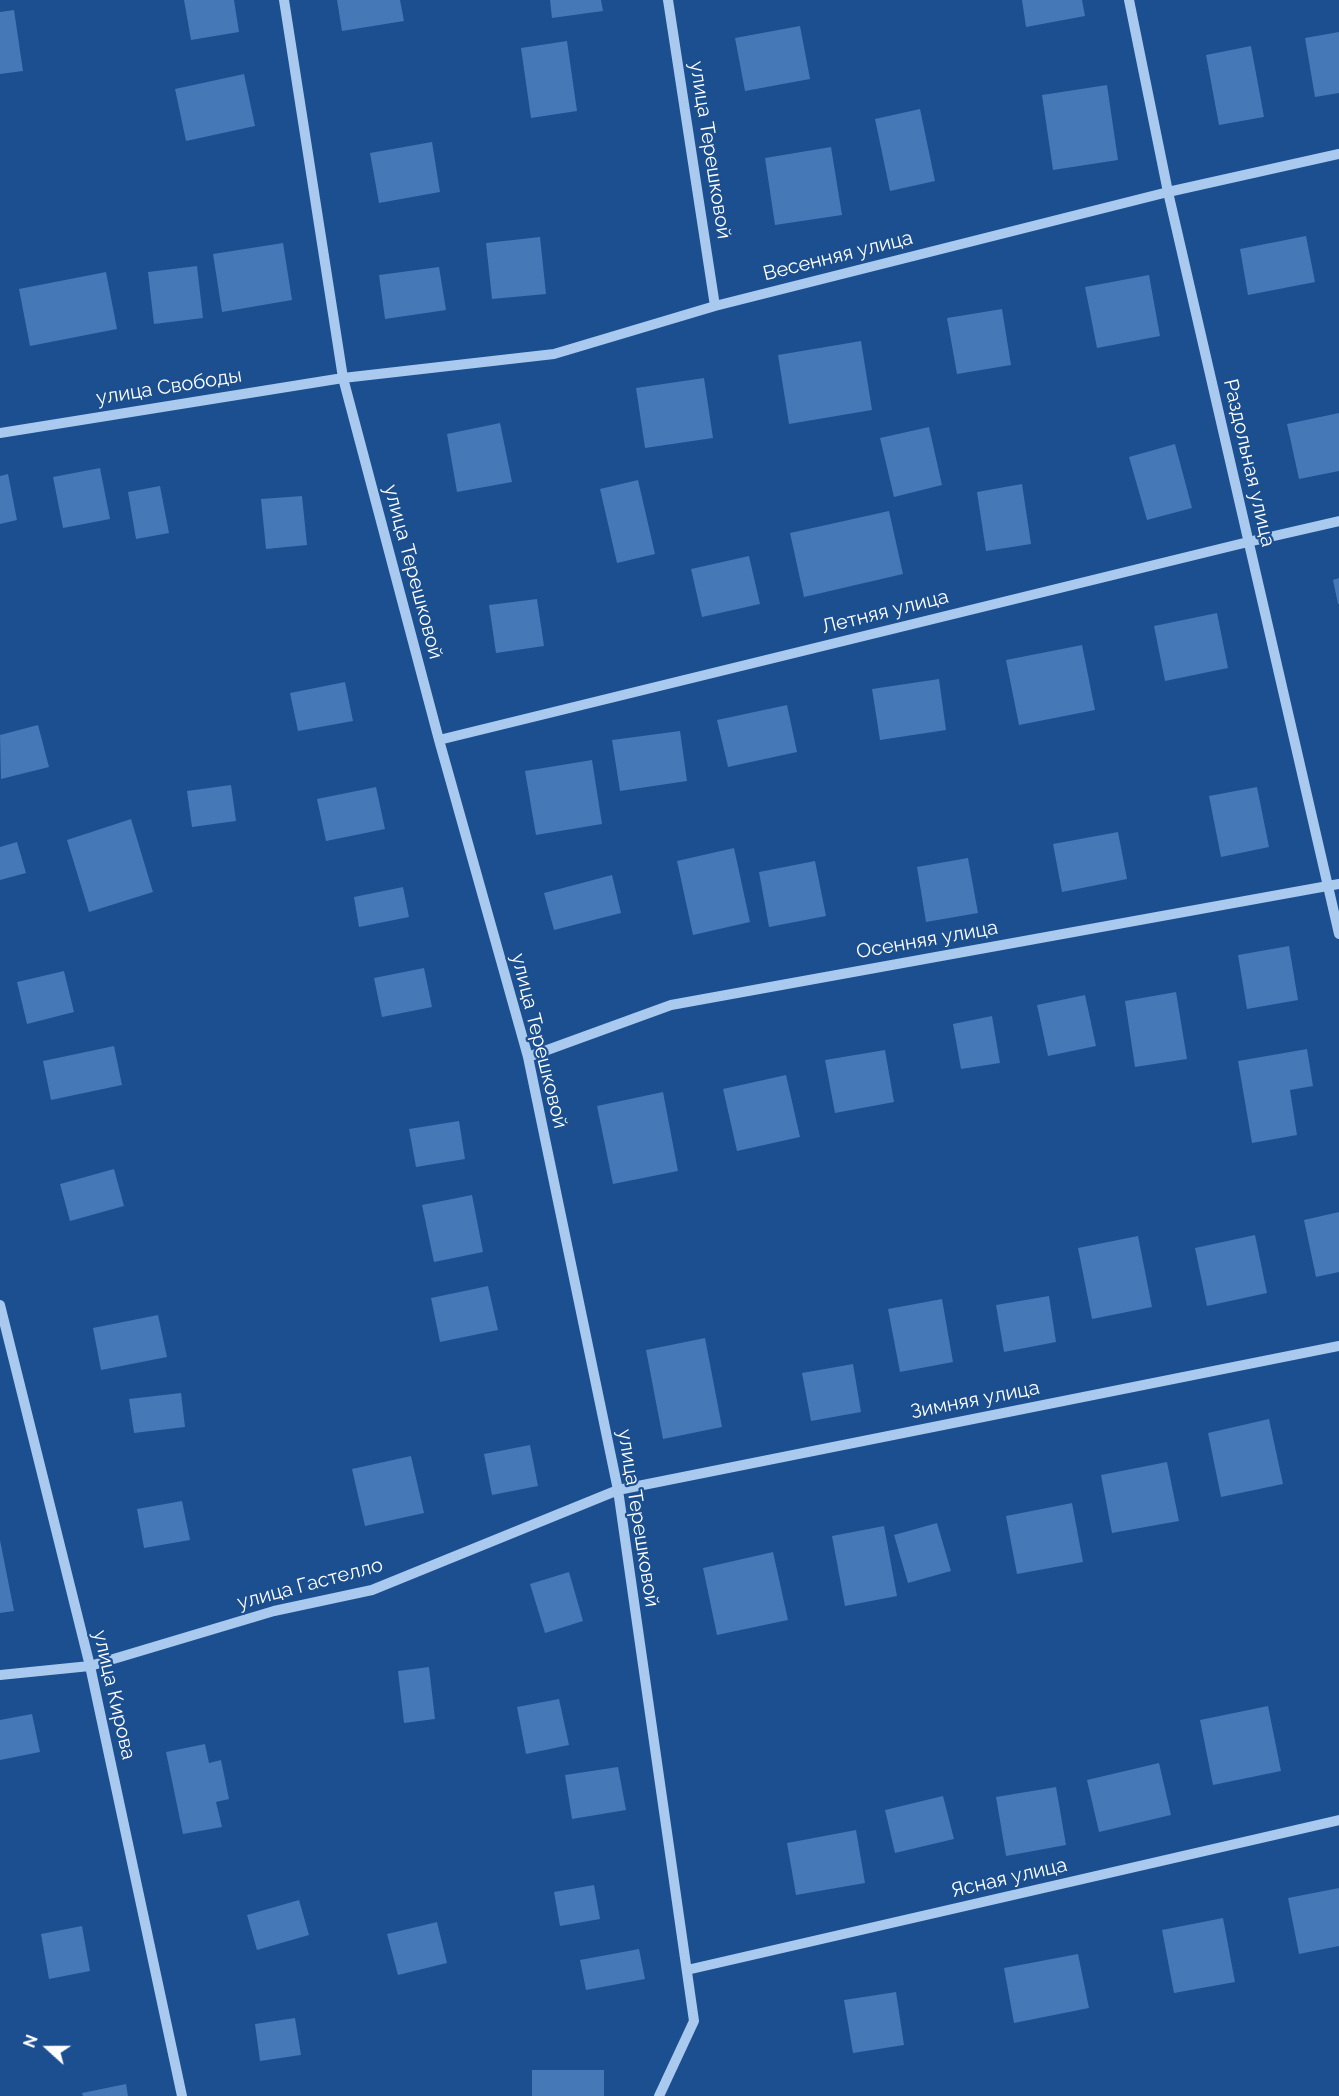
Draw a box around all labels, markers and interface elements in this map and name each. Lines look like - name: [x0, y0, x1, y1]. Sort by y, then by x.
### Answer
- street label: улица Терешковой: [684, 59, 736, 241]
- street label: Весенняя улица: [761, 226, 915, 286]
- street label: улица Свободы: [94, 364, 244, 410]
- street label: Раздольная улица: [1218, 377, 1280, 549]
- street label: улица Терешковой: [378, 482, 448, 662]
- street label: Летняя улица: [819, 585, 951, 639]
- street label: Осенняя улица: [854, 916, 1000, 964]
- street label: улица Терешковой: [506, 951, 572, 1131]
- street label: Зимняя улица: [908, 1376, 1042, 1424]
- street label: улица Терешковой: [612, 1427, 664, 1609]
- street label: улица Гастелло: [235, 1553, 385, 1615]
- street label: улица Кирова: [87, 1628, 141, 1762]
- street label: Ясная улица: [949, 1853, 1069, 1903]
- north arrow: [18, 2018, 78, 2078]
- text: N: [20, 2032, 42, 2050]

